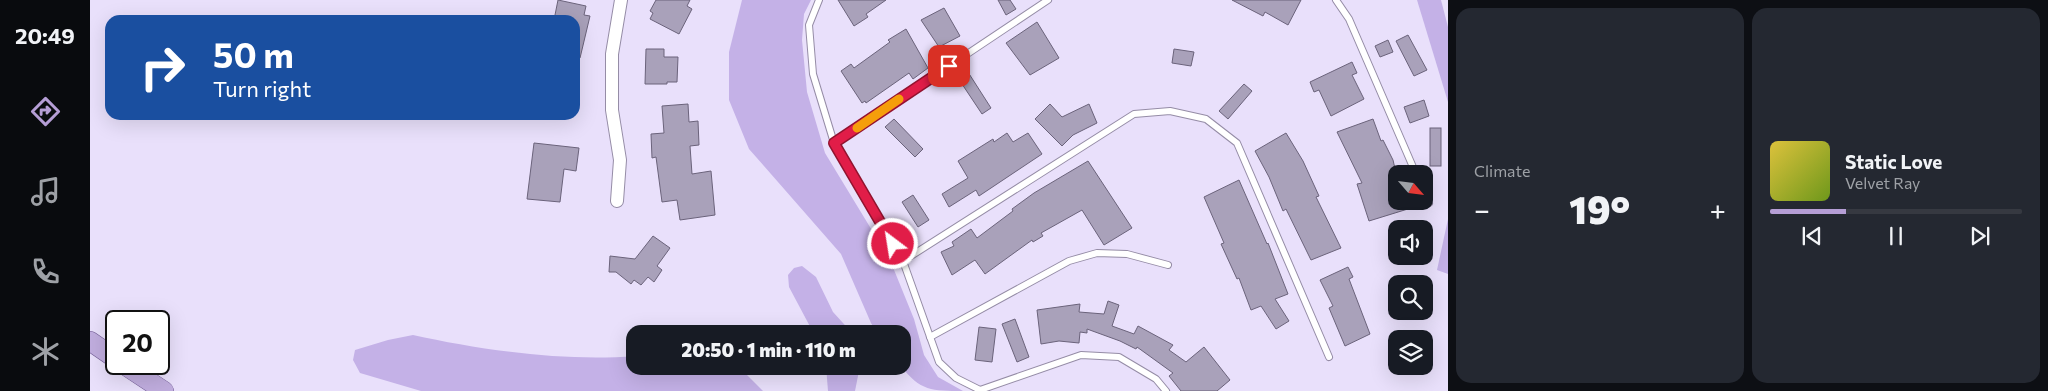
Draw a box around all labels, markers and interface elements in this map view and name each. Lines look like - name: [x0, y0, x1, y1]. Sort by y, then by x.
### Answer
- text: 20:49: [15, 22, 75, 49]
- text: 50 m: [213, 32, 294, 75]
- icon: right: [130, 35, 195, 100]
- pin: [928, 45, 970, 87]
- icon: arrive: [935, 52, 963, 80]
- text: Turn right: [213, 75, 311, 102]
- icon: directions: [28, 94, 63, 129]
- text: Static Love: [1845, 150, 1942, 173]
- text: Climate: [1474, 161, 1530, 180]
- north arrow: [1388, 165, 1432, 210]
- map controls: [1388, 165, 1433, 375]
- text: Velvet Ray: [1845, 173, 1920, 192]
- icon: music: [28, 174, 63, 209]
- text: 19°: [1569, 185, 1630, 232]
- text: −: [1474, 192, 1490, 226]
- text: +: [1710, 192, 1726, 226]
- position arrow: [866, 217, 918, 269]
- button: sound: [1388, 220, 1433, 265]
- icon: previous: [1798, 222, 1826, 250]
- icon: pause: [1882, 222, 1910, 250]
- icon: next: [1966, 222, 1994, 250]
- icon: phone: [28, 254, 63, 289]
- button: search: [1388, 275, 1433, 320]
- speed limit sign: 20: [105, 310, 170, 375]
- button: layers: [1388, 330, 1433, 375]
- icon: climate: [28, 334, 63, 369]
- text: 20:50 · 1 min · 110 m: [681, 338, 856, 361]

